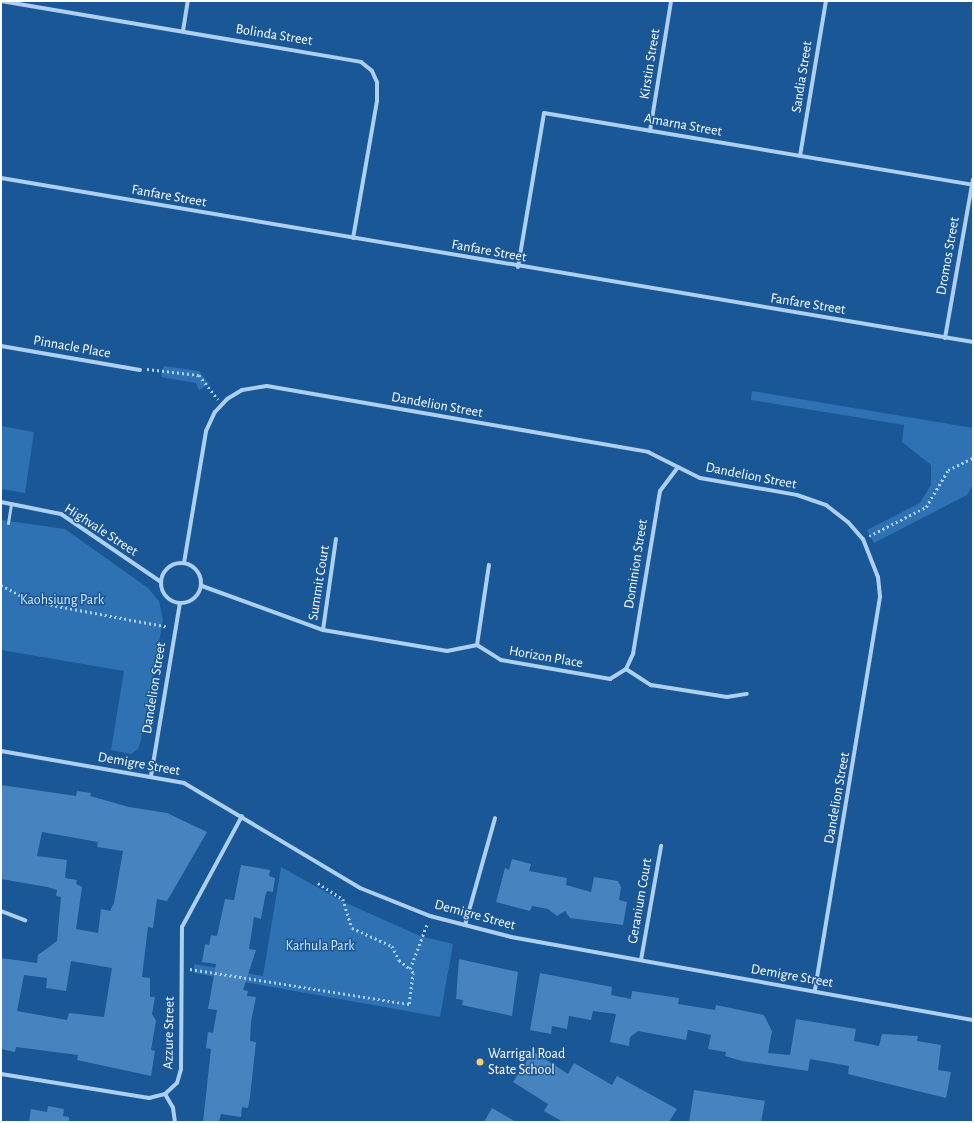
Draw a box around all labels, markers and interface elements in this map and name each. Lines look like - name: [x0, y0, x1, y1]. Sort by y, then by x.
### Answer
- street label: Bolinda Street: [235, 21, 313, 49]
- street label: Kirstin Street: [636, 28, 664, 100]
- street label: Sandia Street: [788, 40, 816, 114]
- street label: Amarna Street: [643, 110, 723, 140]
- street label: Fanfare Street: [130, 181, 208, 211]
- street label: Dromos Street: [933, 216, 963, 296]
- street label: Fanfare Street: [450, 236, 528, 266]
- street label: Fanfare Street: [769, 290, 847, 318]
- street label: Pinnacle Place: [32, 332, 112, 362]
- street label: Dandelion Street: [390, 389, 484, 421]
- street label: Dandelion Street: [704, 459, 798, 493]
- street label: Highvale Street: [61, 500, 141, 560]
- street label: Dominion Street: [621, 518, 651, 610]
- street label: Summit Court: [305, 544, 333, 622]
- park label: Kaohsiung Park: [20, 592, 104, 608]
- street label: Dandelion Street: [138, 641, 170, 735]
- street label: Horizon Place: [508, 642, 584, 672]
- street label: Demigre Street: [97, 749, 181, 779]
- street label: Dandelion Street: [821, 751, 853, 845]
- street label: Geranium Court: [624, 857, 656, 945]
- street label: Demigre Street: [433, 896, 517, 934]
- park label: Karhula Park: [285, 938, 355, 954]
- street label: Demigre Street: [750, 961, 834, 991]
- street label: Azzure Street: [160, 996, 178, 1070]
- place label: Warrigal Road State School: [488, 1046, 565, 1078]
- marker: Warrigal Road State School: [475, 1057, 485, 1067]

